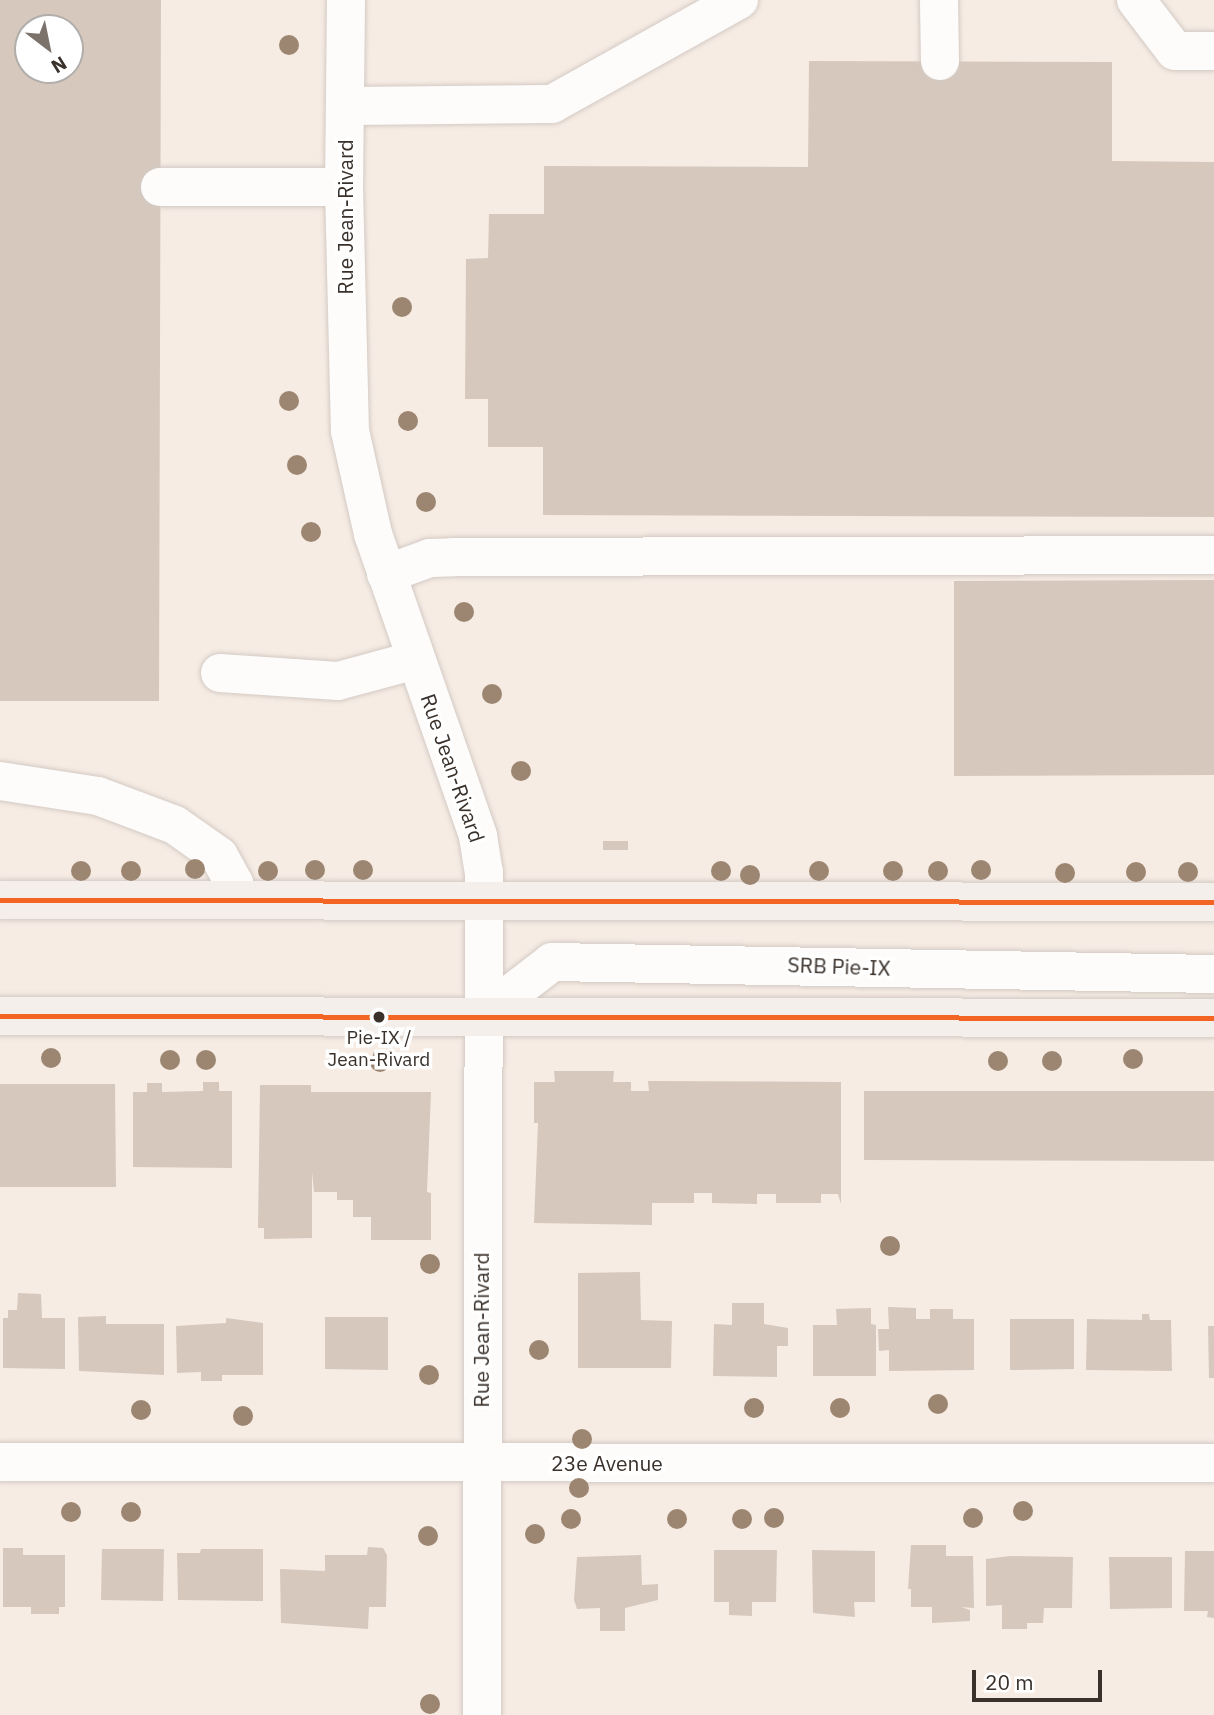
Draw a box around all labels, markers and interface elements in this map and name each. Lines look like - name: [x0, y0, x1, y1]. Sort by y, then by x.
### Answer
- north arrow: [14, 14, 84, 84]
- text: N: [47, 51, 71, 79]
- street label: Rue Jean-Rivard: [332, 139, 358, 295]
- street label: Rue Jean-Rivard: [416, 690, 490, 846]
- street label: SRB Pie-IX: [787, 952, 891, 980]
- marker: Pie-IX / Jean-Rivard: [372, 1010, 386, 1024]
- place label: Pie-IX / Jean-Rivard: [328, 1027, 430, 1071]
- street label: Rue Jean-Rivard: [468, 1252, 494, 1408]
- street label: 23e Avenue: [551, 1450, 663, 1476]
- scale bar: [976, 1656, 1106, 1700]
- text: 20 m: [985, 1668, 1034, 1696]

